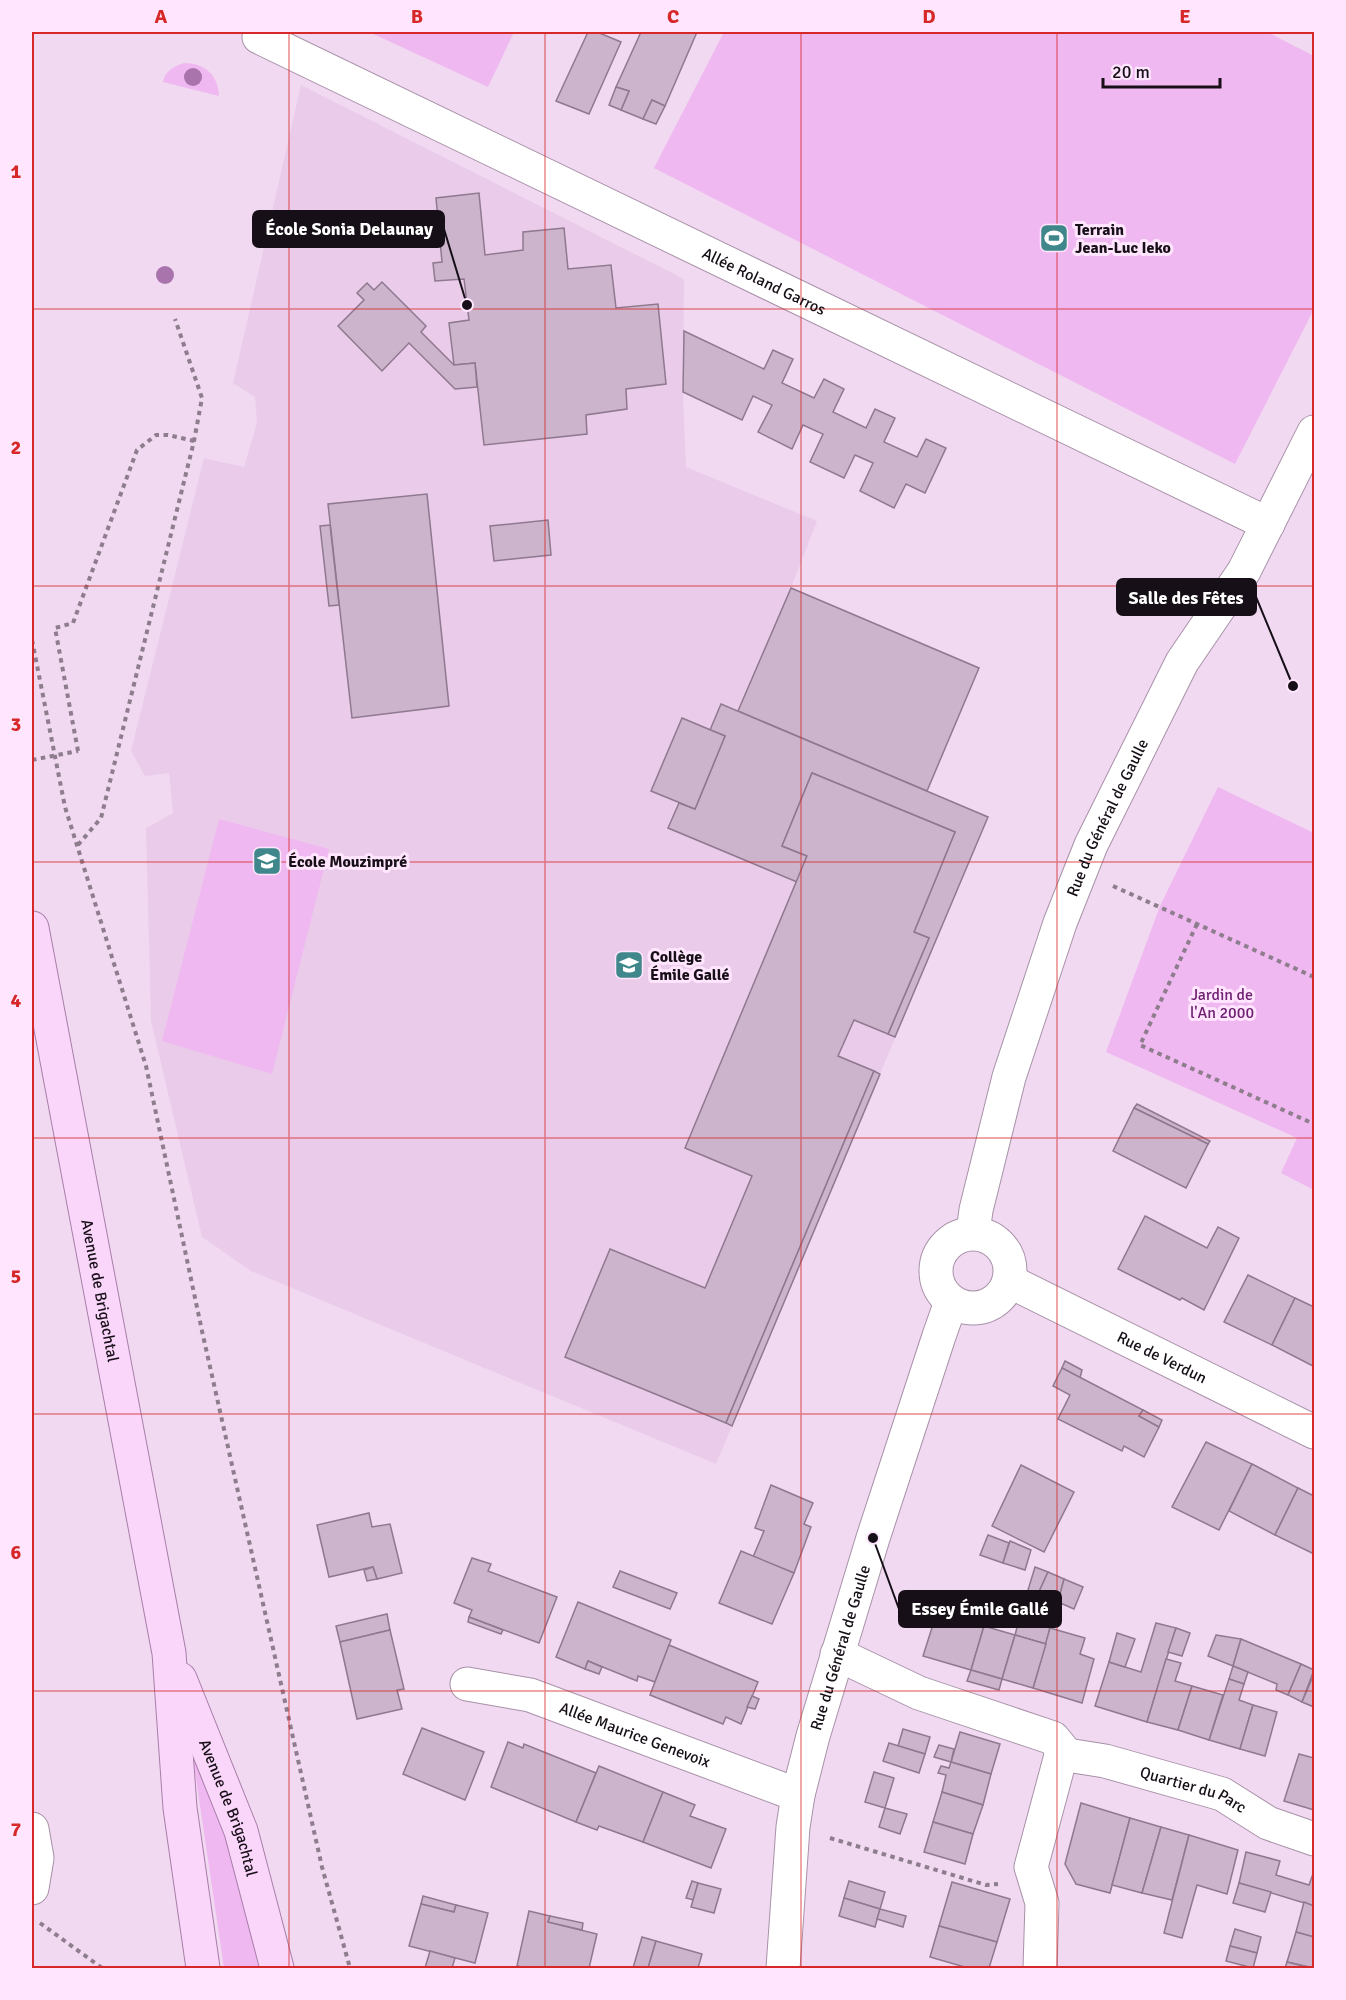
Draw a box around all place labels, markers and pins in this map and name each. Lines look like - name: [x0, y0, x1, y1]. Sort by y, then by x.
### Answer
- callout: École Sonia Delaunay: [253, 211, 444, 247]
- place label: Terrain Jean-Luc Ieko: [1075, 220, 1171, 258]
- sports icon: Terrain Jean-Luc Ieko: [1038, 222, 1070, 254]
- callout: Salle des Fêtes: [1117, 579, 1256, 615]
- school or university icon: École Mouzimpré: [251, 845, 283, 877]
- place label: École Mouzimpré: [288, 852, 407, 872]
- place label: Collège Émile Gallé: [650, 947, 730, 985]
- school or university icon: Collège Émile Gallé: [613, 949, 645, 981]
- callout: Essey Émile Gallé: [899, 1591, 1061, 1627]

